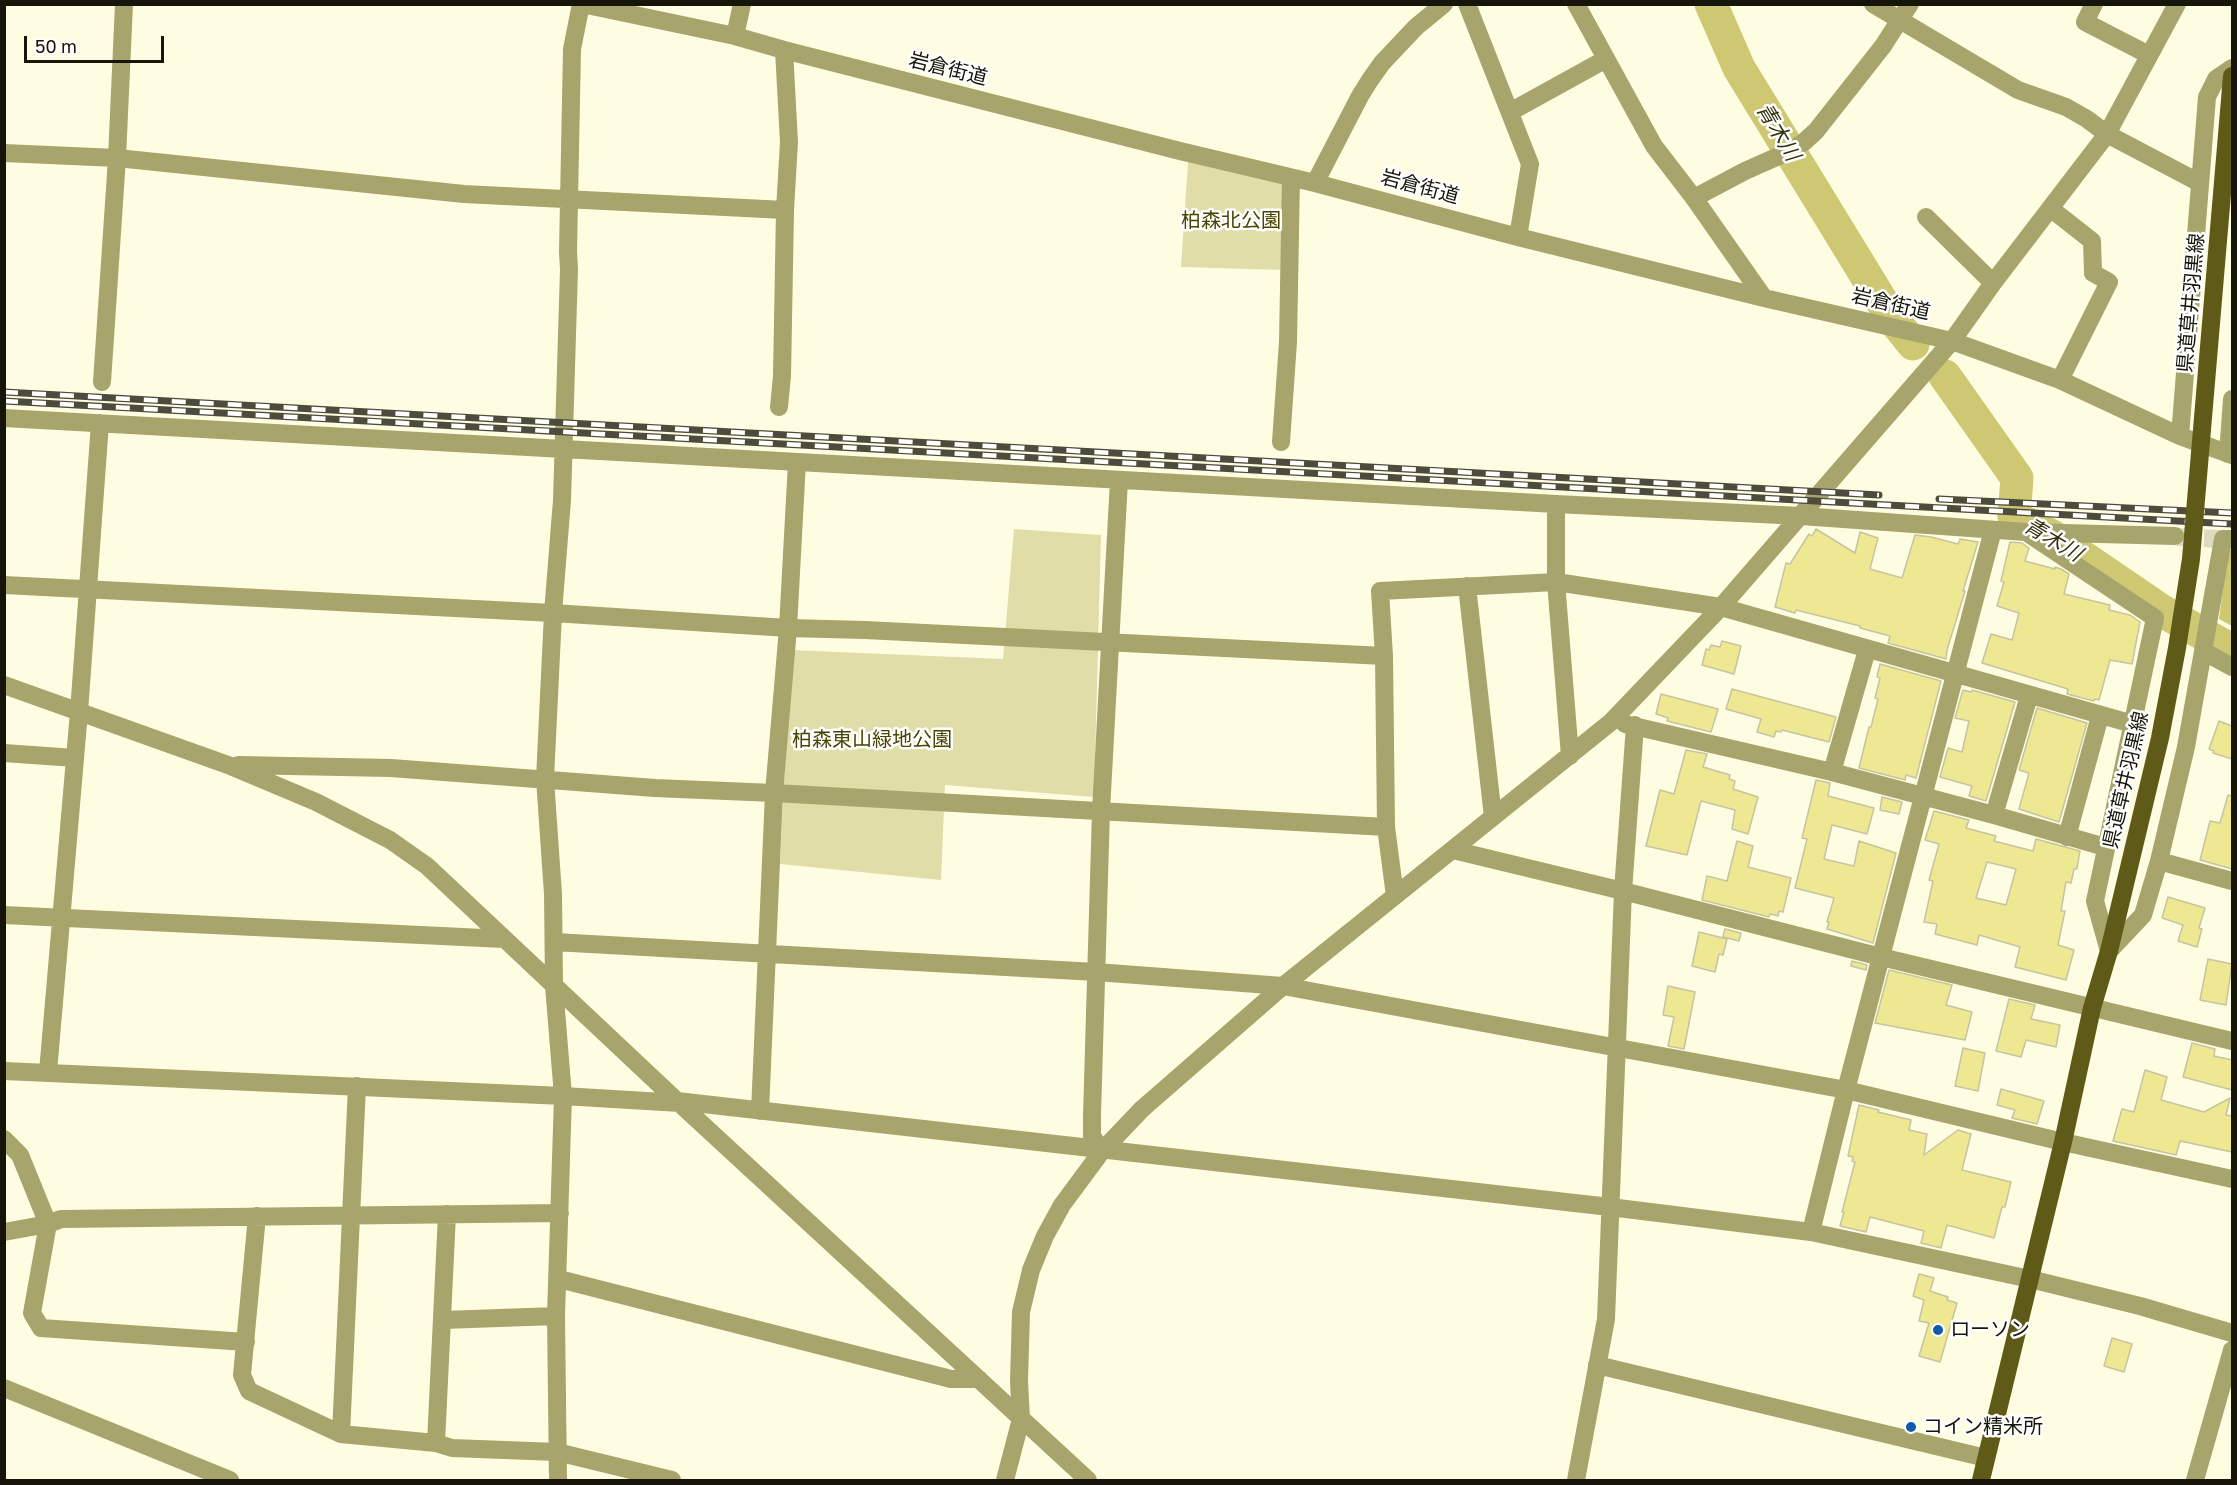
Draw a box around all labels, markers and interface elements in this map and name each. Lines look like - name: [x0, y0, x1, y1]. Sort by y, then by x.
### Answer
- scale bar: [27, 24, 166, 62]
- text: 50 m: [35, 35, 77, 57]
- street label: 岩倉街道: [906, 48, 990, 90]
- water label: 青木川: [1751, 99, 1805, 165]
- street label: 岩倉街道: [1378, 165, 1462, 209]
- park label: 柏森北公園: [1181, 209, 1281, 233]
- street label: 県道草井羽黒線: [2173, 232, 2209, 374]
- street label: 岩倉街道: [1849, 283, 1933, 325]
- water label: 青木川: [2020, 513, 2086, 567]
- street label: 県道草井羽黒線: [2099, 709, 2153, 851]
- park label: 柏森東山緑地公園: [792, 728, 952, 752]
- place label: ローソン: [1950, 1318, 2030, 1342]
- marker: ローソン: [1931, 1323, 1945, 1337]
- place label: コイン精米所: [1923, 1415, 2043, 1439]
- marker: コイン精米所: [1904, 1420, 1918, 1434]

